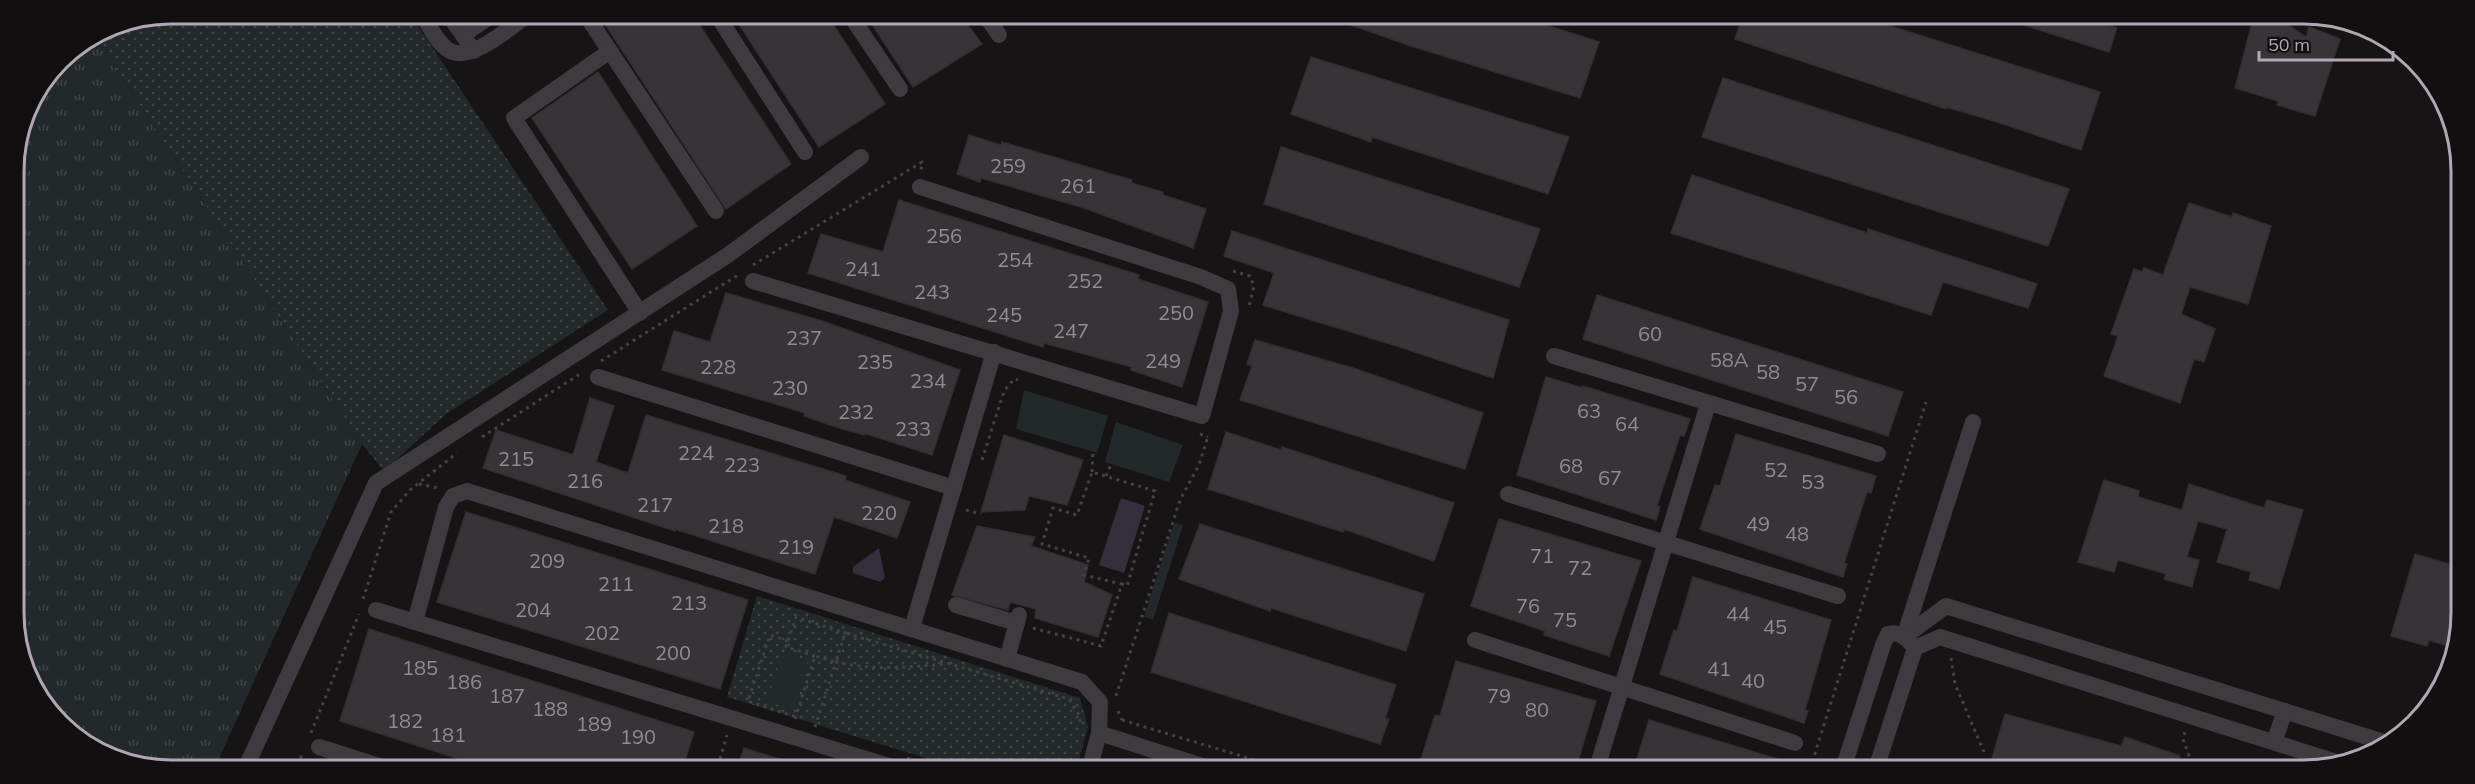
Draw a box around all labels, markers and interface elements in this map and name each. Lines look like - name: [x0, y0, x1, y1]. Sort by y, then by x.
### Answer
- scale bar: [2259, 24, 2392, 62]
- text: 50 m: [2268, 33, 2310, 56]
- house number: 259: [990, 153, 1026, 178]
- house number: 261: [1060, 173, 1096, 198]
- house number: 256: [926, 223, 962, 248]
- house number: 254: [997, 247, 1033, 272]
- house number: 241: [845, 256, 881, 281]
- house number: 252: [1067, 268, 1103, 293]
- house number: 243: [914, 279, 950, 304]
- house number: 250: [1158, 300, 1194, 325]
- house number: 245: [986, 302, 1022, 327]
- house number: 247: [1053, 318, 1089, 343]
- house number: 60: [1638, 321, 1662, 346]
- house number: 237: [786, 325, 822, 350]
- house number: 58A: [1710, 347, 1749, 372]
- house number: 249: [1145, 348, 1181, 373]
- house number: 235: [857, 349, 893, 374]
- house number: 228: [700, 354, 736, 379]
- house number: 58: [1756, 359, 1780, 384]
- house number: 234: [910, 368, 946, 393]
- house number: 57: [1795, 371, 1819, 396]
- house number: 230: [772, 375, 808, 400]
- house number: 56: [1834, 384, 1858, 409]
- house number: 63: [1577, 398, 1601, 423]
- house number: 232: [838, 399, 874, 424]
- house number: 64: [1615, 411, 1639, 436]
- house number: 233: [895, 416, 931, 441]
- house number: 224: [678, 440, 714, 465]
- house number: 215: [498, 446, 534, 471]
- house number: 223: [724, 452, 760, 477]
- house number: 68: [1559, 453, 1583, 478]
- house number: 52: [1764, 457, 1788, 482]
- house number: 67: [1598, 465, 1622, 490]
- house number: 216: [567, 468, 603, 493]
- house number: 53: [1801, 469, 1825, 494]
- house number: 217: [637, 492, 673, 517]
- house number: 220: [861, 500, 897, 525]
- house number: 49: [1746, 511, 1770, 536]
- house number: 218: [708, 513, 744, 538]
- house number: 48: [1785, 521, 1809, 546]
- house number: 219: [778, 534, 814, 559]
- house number: 71: [1530, 543, 1554, 568]
- house number: 209: [529, 548, 565, 573]
- house number: 72: [1568, 555, 1592, 580]
- house number: 211: [598, 571, 634, 596]
- house number: 213: [671, 590, 707, 615]
- house number: 76: [1516, 593, 1540, 618]
- house number: 204: [515, 597, 551, 622]
- house number: 44: [1726, 601, 1750, 626]
- house number: 75: [1553, 607, 1577, 632]
- house number: 45: [1763, 614, 1787, 639]
- house number: 202: [584, 620, 620, 645]
- house number: 200: [655, 640, 691, 665]
- house number: 185: [402, 655, 438, 680]
- house number: 41: [1707, 656, 1731, 681]
- house number: 40: [1741, 668, 1765, 693]
- house number: 186: [446, 669, 482, 694]
- house number: 187: [489, 683, 525, 708]
- house number: 79: [1487, 683, 1511, 708]
- house number: 188: [532, 696, 568, 721]
- house number: 80: [1525, 697, 1549, 722]
- house number: 182: [387, 708, 423, 733]
- house number: 189: [576, 711, 612, 736]
- house number: 181: [430, 722, 466, 747]
- house number: 190: [620, 724, 656, 749]

